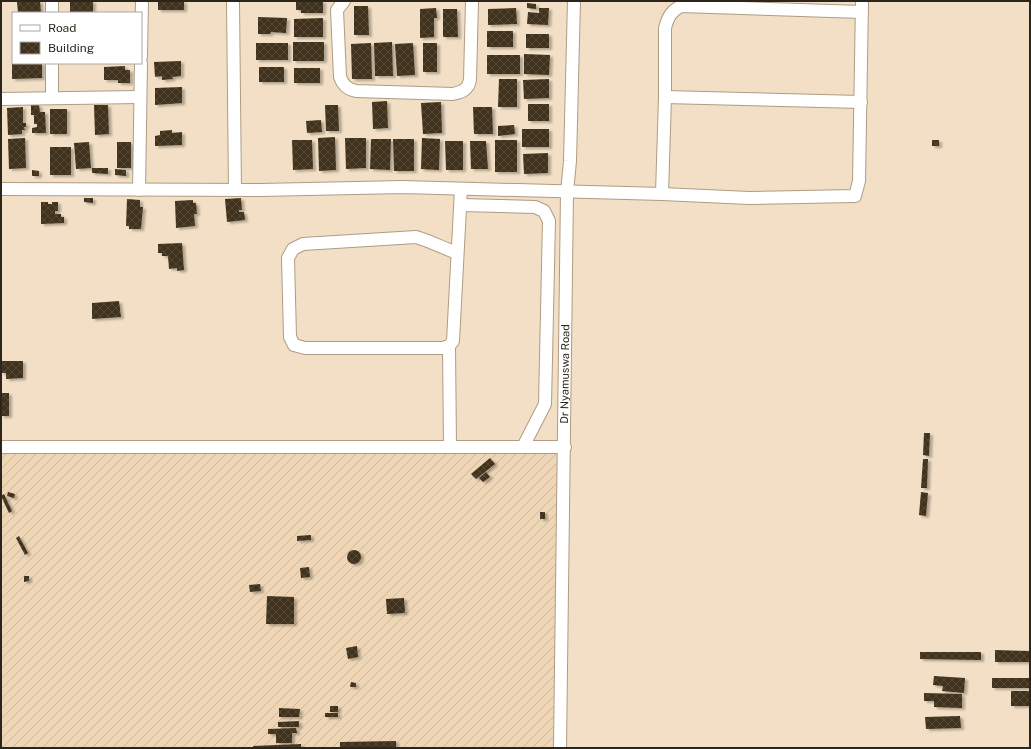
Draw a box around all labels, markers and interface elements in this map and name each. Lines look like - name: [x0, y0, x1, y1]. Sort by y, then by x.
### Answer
- legend: [12, 12, 142, 64]
- text: Road: [48, 21, 76, 35]
- text: Building: [48, 41, 94, 55]
- street label: Dr Nyamuswa Road: [558, 324, 571, 424]

